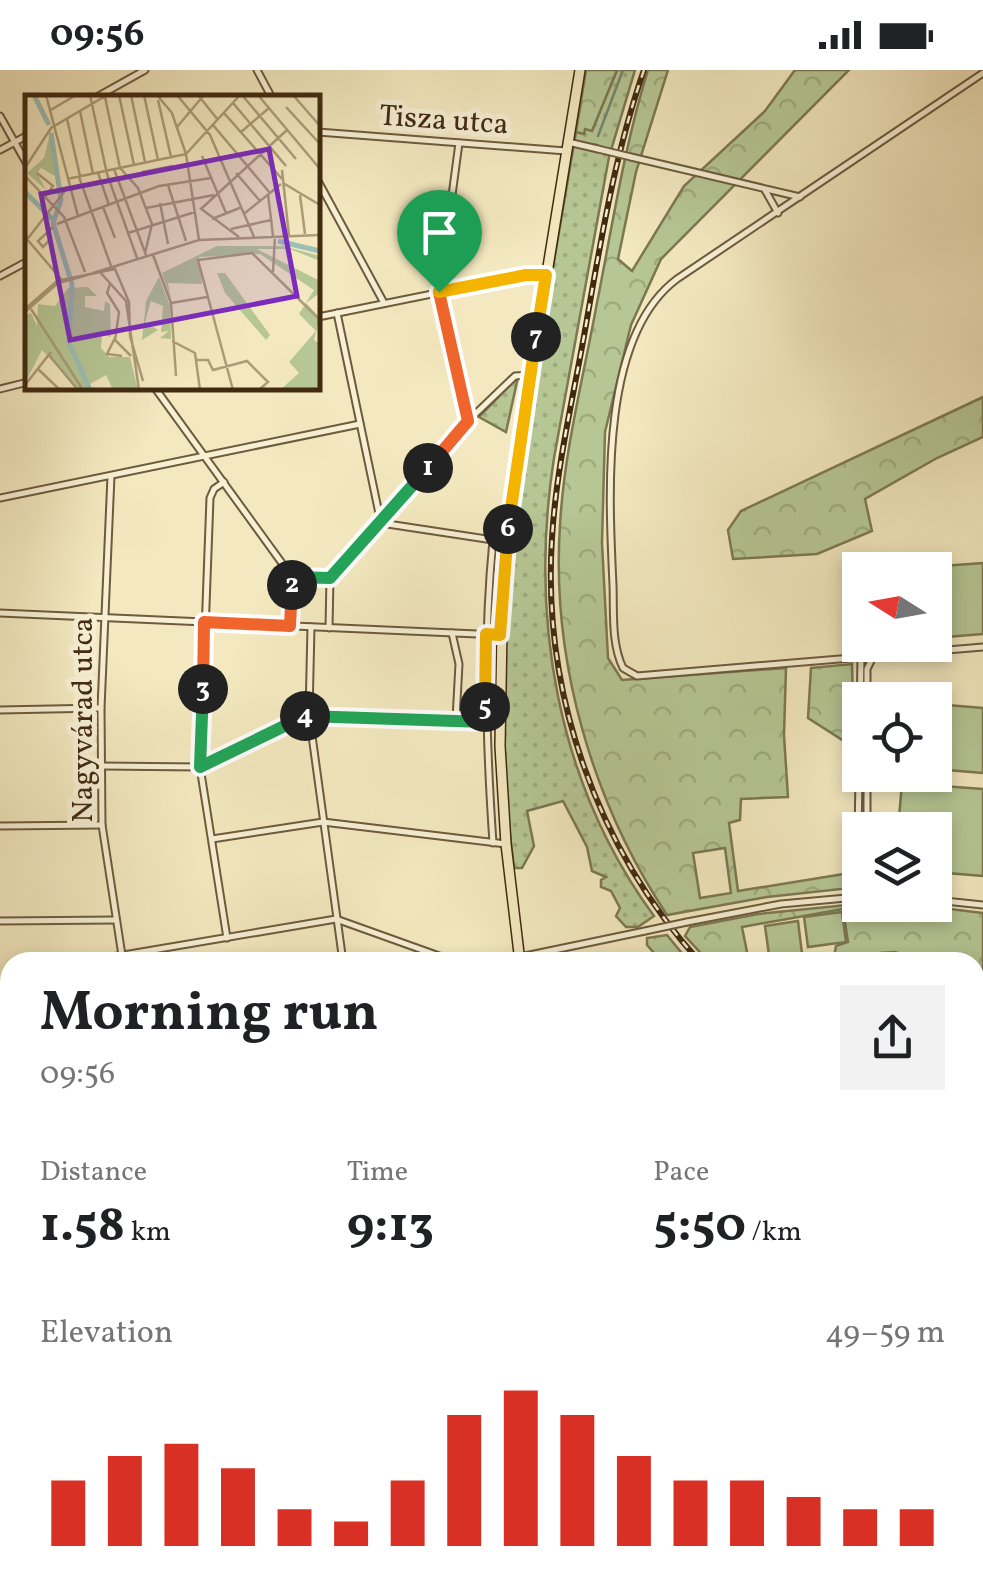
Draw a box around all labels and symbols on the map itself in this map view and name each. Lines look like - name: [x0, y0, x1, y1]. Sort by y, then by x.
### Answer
- inset map: [25, 95, 320, 390]
- street label: Tisza utca: [378, 96, 510, 146]
- pin: [397, 190, 482, 293]
- pin: 7: [511, 312, 561, 362]
- pin: 1: [403, 443, 453, 493]
- pin: 6: [483, 504, 533, 554]
- north arrow: [842, 552, 952, 662]
- pin: 2: [267, 560, 317, 610]
- street label: Nagyvárad utca: [63, 617, 105, 823]
- pin: 3: [178, 664, 228, 714]
- pin: 5: [460, 682, 510, 732]
- pin: 4: [280, 691, 330, 741]

